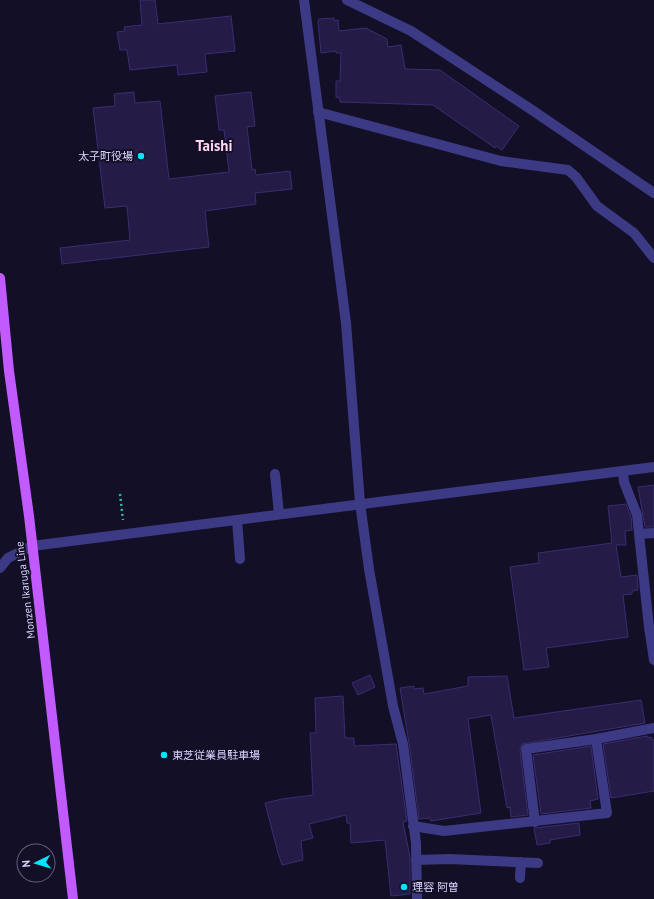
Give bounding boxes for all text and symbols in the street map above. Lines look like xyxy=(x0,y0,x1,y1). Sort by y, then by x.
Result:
district label: Taishi xyxy=(196,136,232,155)
place label: 太子町役場 xyxy=(78,149,133,163)
marker: 太子町役場 xyxy=(136,151,146,161)
street label: Monzen Ikaruga Line xyxy=(12,540,38,640)
place label: 東芝従業員駐車場 xyxy=(172,748,260,762)
marker: 東芝従業員駐車場 xyxy=(159,750,169,760)
north arrow xyxy=(16,843,56,883)
text: N xyxy=(19,860,33,868)
place label: 理容 阿曽 xyxy=(412,880,459,894)
marker: 理容 阿曽 xyxy=(399,882,409,892)

